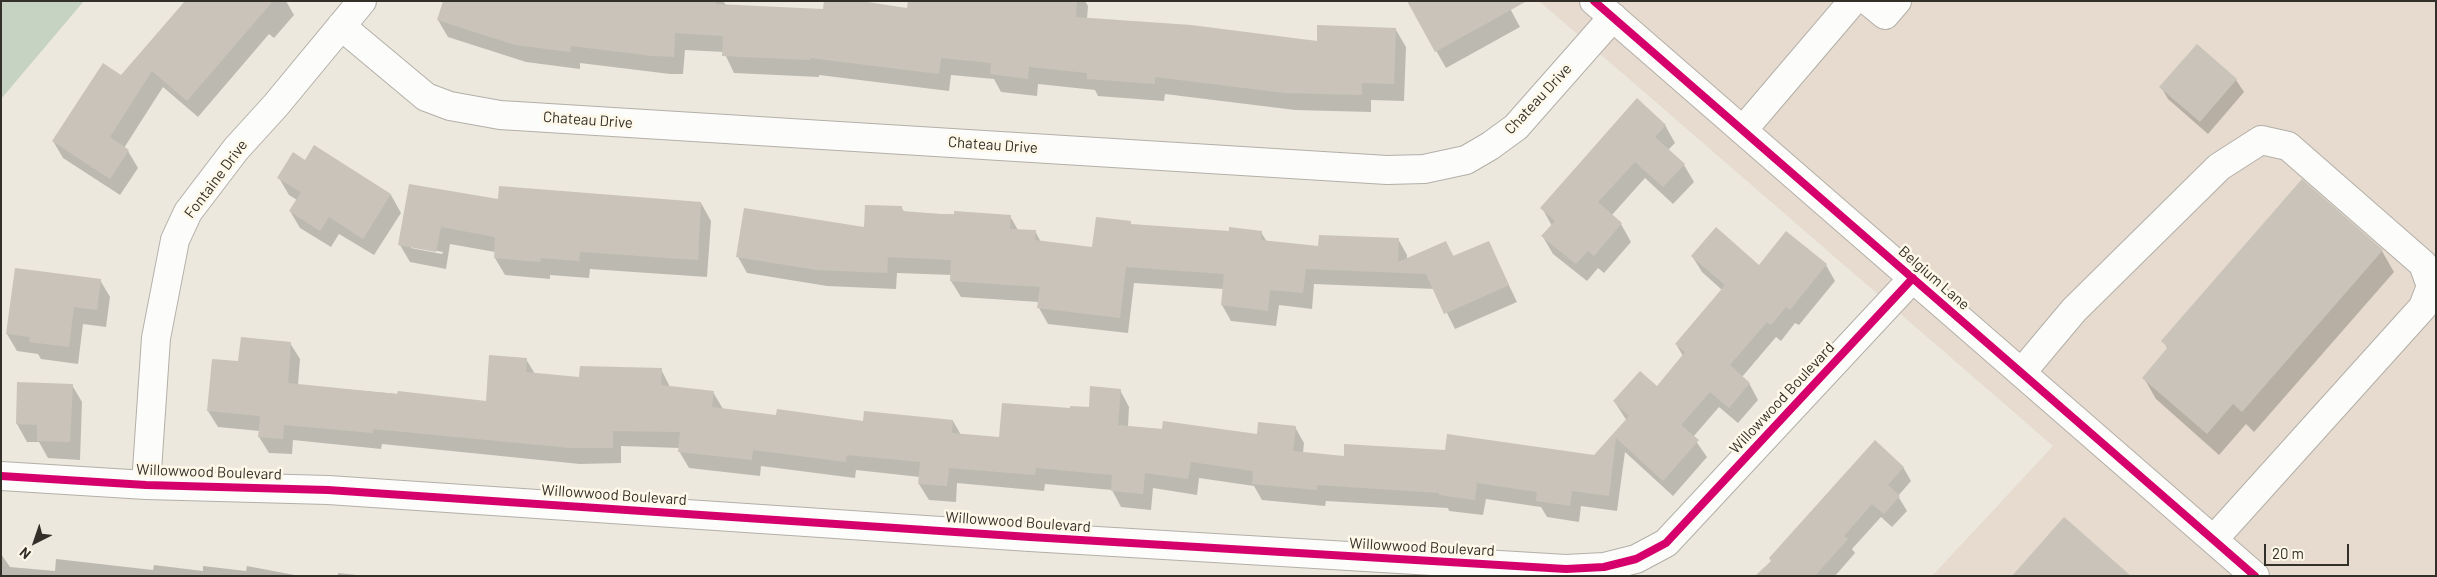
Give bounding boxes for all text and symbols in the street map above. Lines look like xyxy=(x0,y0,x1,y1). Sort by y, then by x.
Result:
street label: Chateau Drive xyxy=(1501,60,1575,138)
street label: Chateau Drive xyxy=(542,108,634,132)
street label: Chateau Drive xyxy=(947,133,1039,157)
street label: Fontaine Drive xyxy=(181,136,251,222)
street label: Belgium Lane xyxy=(1895,242,1973,314)
street label: Willowwood Boulevard xyxy=(1726,339,1838,457)
street label: Willowwood Boulevard xyxy=(136,460,282,484)
street label: Willowwood Boulevard xyxy=(541,481,687,509)
street label: Willowwood Boulevard xyxy=(945,508,1091,536)
north arrow xyxy=(10,517,60,567)
street label: Willowwood Boulevard xyxy=(1349,534,1495,560)
scale bar xyxy=(2267,534,2352,566)
text: N xyxy=(16,544,34,563)
text: 20 m xyxy=(2272,544,2304,562)

